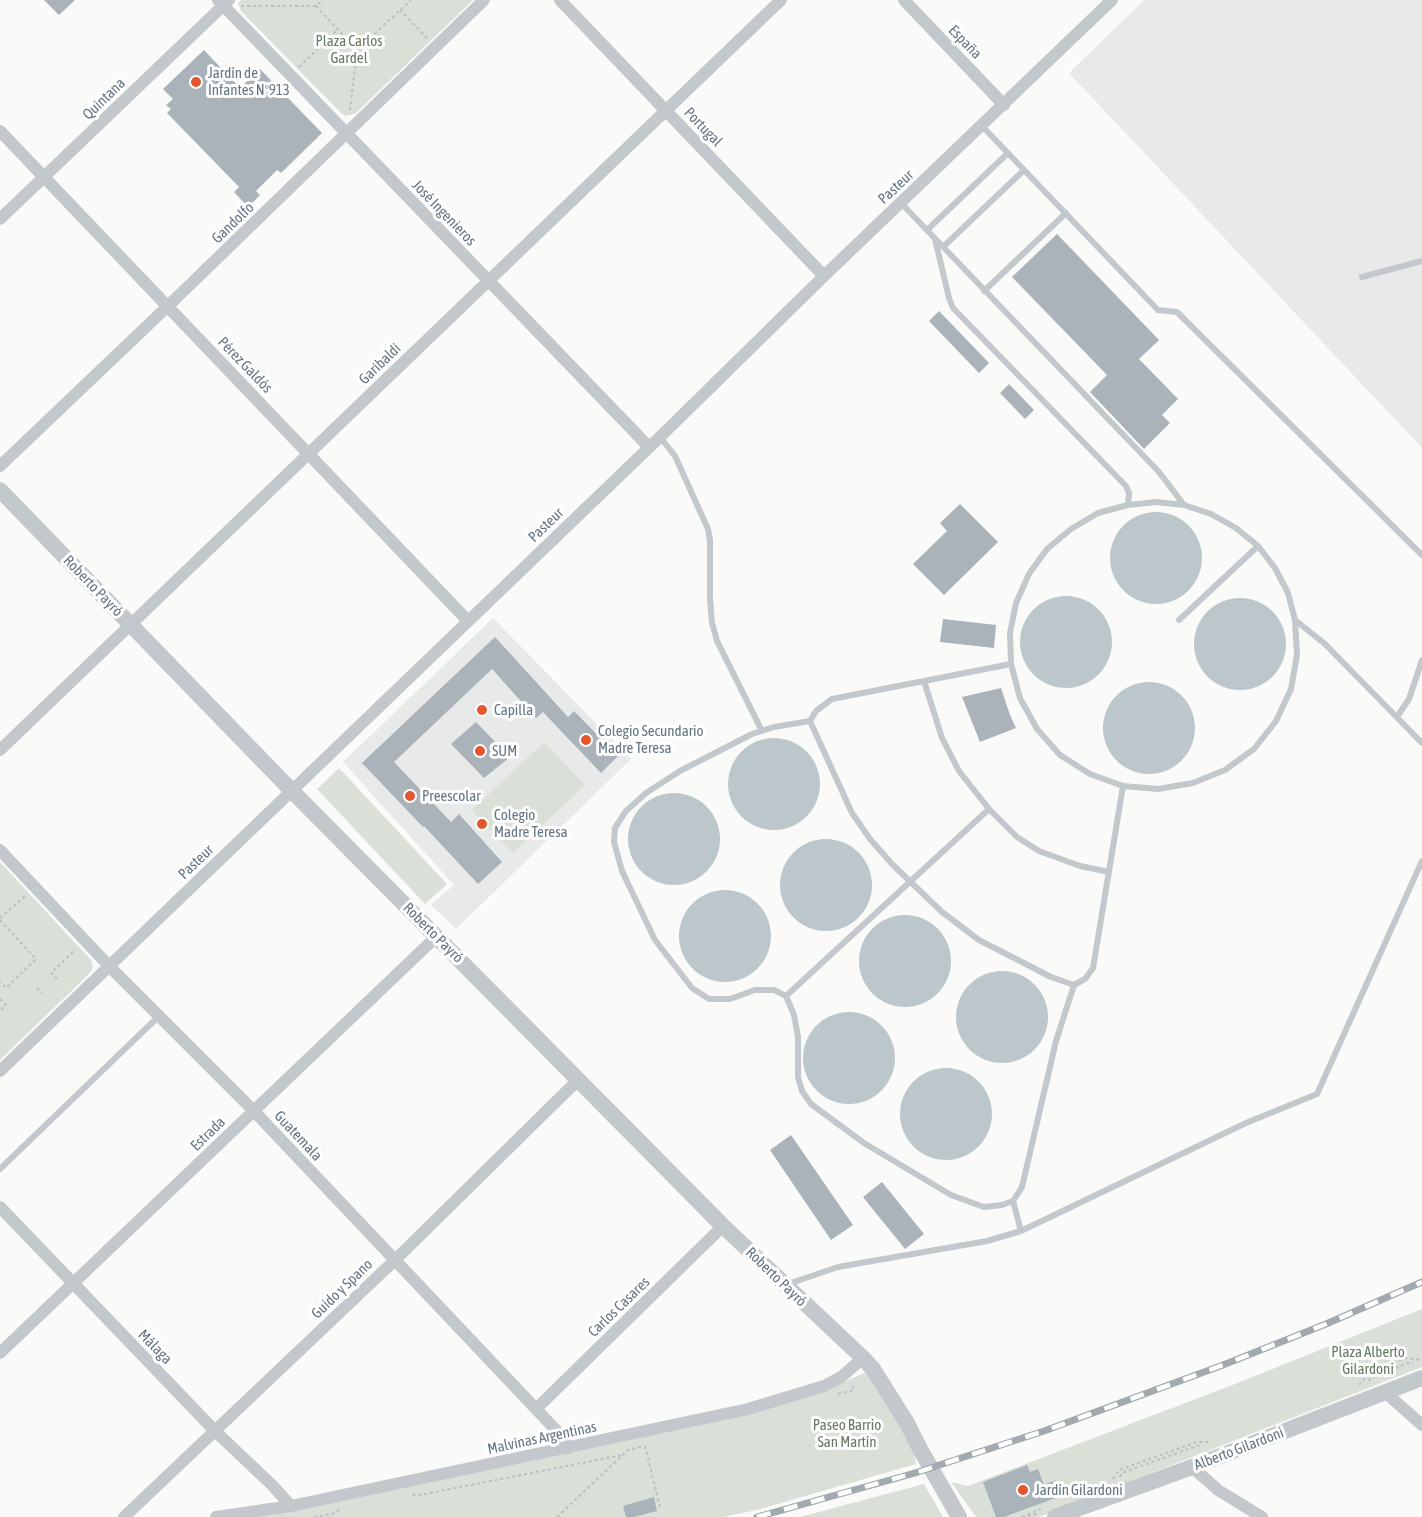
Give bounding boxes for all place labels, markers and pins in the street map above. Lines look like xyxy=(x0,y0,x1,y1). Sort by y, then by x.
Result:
place label: Jardín de Infantes Nº913 xyxy=(208,64,290,99)
marker: Jardín de Infantes Nº913 xyxy=(189,75,203,89)
place label: Capilla xyxy=(494,701,533,719)
marker: Capilla xyxy=(475,703,489,717)
place label: Colegio Secundario Madre Teresa xyxy=(598,722,704,757)
marker: Colegio Secundario Madre Teresa xyxy=(579,733,593,747)
place label: SUM xyxy=(492,742,517,760)
marker: SUM xyxy=(473,744,487,758)
place label: Preescolar xyxy=(422,787,481,805)
marker: Preescolar xyxy=(403,789,417,803)
place label: Colegio Madre Teresa xyxy=(494,806,567,841)
marker: Colegio Madre Teresa xyxy=(475,817,489,831)
place label: Jardín Gilardoni xyxy=(1035,1481,1123,1499)
marker: Jardín Gilardoni xyxy=(1016,1483,1030,1497)

